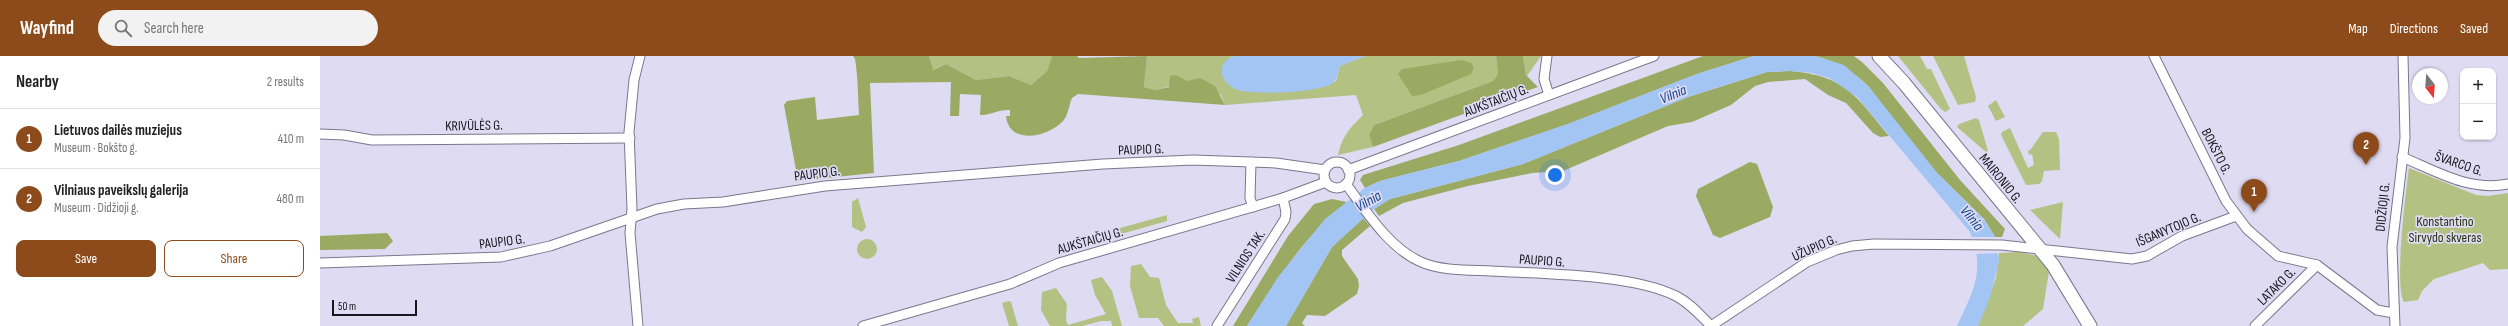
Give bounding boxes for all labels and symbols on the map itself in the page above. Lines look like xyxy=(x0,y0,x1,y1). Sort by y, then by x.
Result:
north arrow xyxy=(2412,68,2448,104)
street label: AUKŠTAIČIŲ G. xyxy=(1461,80,1531,121)
water label: Vilnia xyxy=(1657,81,1689,108)
street label: KRIVŪLĖS G. xyxy=(445,116,503,135)
street label: BOKŠTO G. xyxy=(2198,125,2235,177)
pin: 2 xyxy=(2353,132,2379,165)
street label: PAUPIO G. xyxy=(1118,140,1164,159)
street label: ŠVARCO G. xyxy=(2433,147,2485,180)
street label: MAIRONIO G. xyxy=(1975,150,2026,207)
street label: PAUPIO G. xyxy=(793,162,841,185)
your location xyxy=(1545,165,1565,185)
pin: 1 xyxy=(2241,179,2267,212)
street label: DIDŽIOJI G. xyxy=(2371,182,2394,233)
water label: Vilnia xyxy=(1352,186,1385,216)
water label: Vilnia xyxy=(1956,202,1988,235)
street label: IŠGANYTOJO G. xyxy=(2133,208,2203,251)
park label: Konstantino Sirvydo skveras xyxy=(2409,213,2481,246)
street label: AUKŠTAIČIŲ G. xyxy=(1054,223,1125,258)
street label: VILNIOS TAK. xyxy=(1222,227,1269,286)
street label: PAUPIO G. xyxy=(478,230,526,253)
street label: UŽUPIO G. xyxy=(1789,230,1839,265)
street label: PAUPIO G. xyxy=(1518,250,1565,271)
street label: LATAKO G. xyxy=(2254,264,2299,309)
scale bar xyxy=(332,298,417,317)

